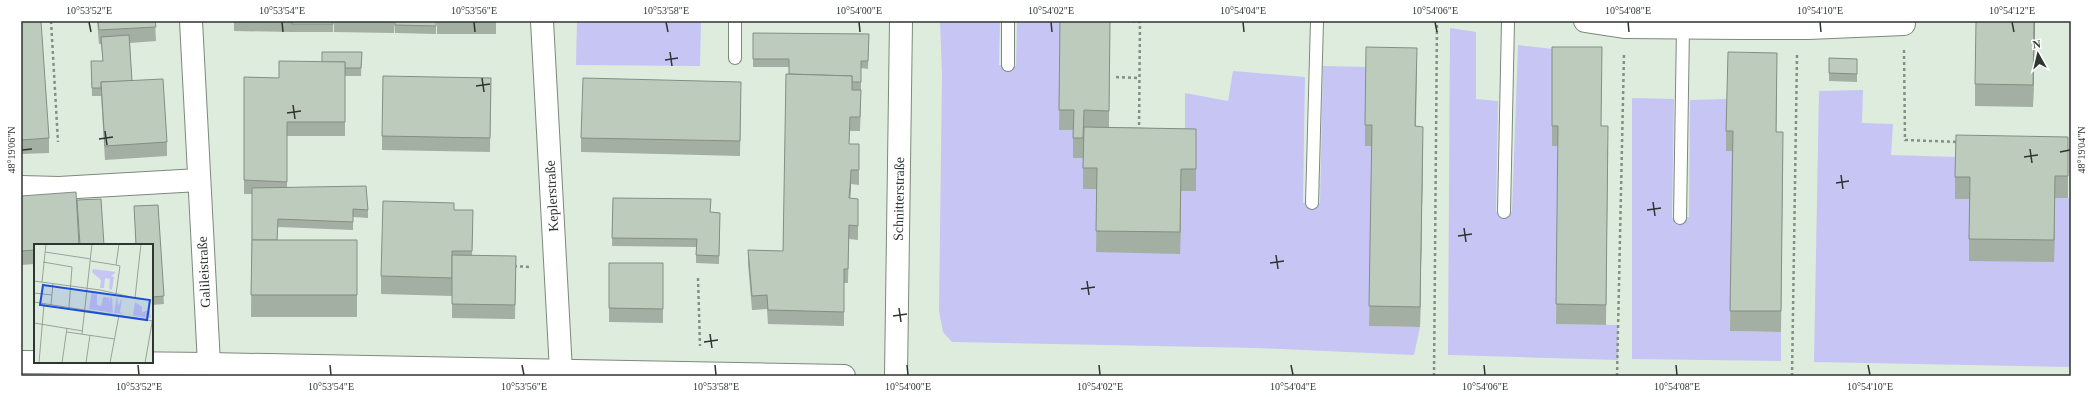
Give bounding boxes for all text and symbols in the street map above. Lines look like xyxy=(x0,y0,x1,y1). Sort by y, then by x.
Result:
text: 10°53'52"E xyxy=(66,5,112,16)
text: 10°53'54"E xyxy=(259,5,305,16)
text: 10°53'56"E xyxy=(451,5,497,16)
text: 10°53'58"E xyxy=(643,5,689,16)
text: 10°54'00"E xyxy=(836,5,882,16)
text: 10°54'02"E xyxy=(1028,5,1074,16)
text: 10°54'04"E xyxy=(1220,5,1266,16)
text: 10°54'06"E xyxy=(1412,5,1458,16)
text: 10°54'08"E xyxy=(1605,5,1651,16)
text: 10°54'10"E xyxy=(1797,5,1843,16)
text: 10°54'12"E xyxy=(1989,5,2035,16)
north arrow xyxy=(2018,34,2058,74)
text: N xyxy=(2032,38,2041,51)
text: 48°19'06"N xyxy=(6,126,17,174)
text: 48°19'04"N xyxy=(2076,126,2087,174)
street label: Schnitterstraße xyxy=(891,157,907,241)
street label: Keplerstraße xyxy=(543,160,561,232)
street label: Galileistraße xyxy=(195,236,213,308)
inset map xyxy=(34,244,153,363)
text: 10°53'52"E xyxy=(116,381,162,392)
text: 10°53'54"E xyxy=(308,381,354,392)
text: 10°53'56"E xyxy=(501,381,547,392)
text: 10°53'58"E xyxy=(693,381,739,392)
text: 10°54'00"E xyxy=(885,381,931,392)
text: 10°54'02"E xyxy=(1077,381,1123,392)
text: 10°54'04"E xyxy=(1270,381,1316,392)
text: 10°54'06"E xyxy=(1462,381,1508,392)
text: 10°54'08"E xyxy=(1654,381,1700,392)
text: 10°54'10"E xyxy=(1847,381,1893,392)

